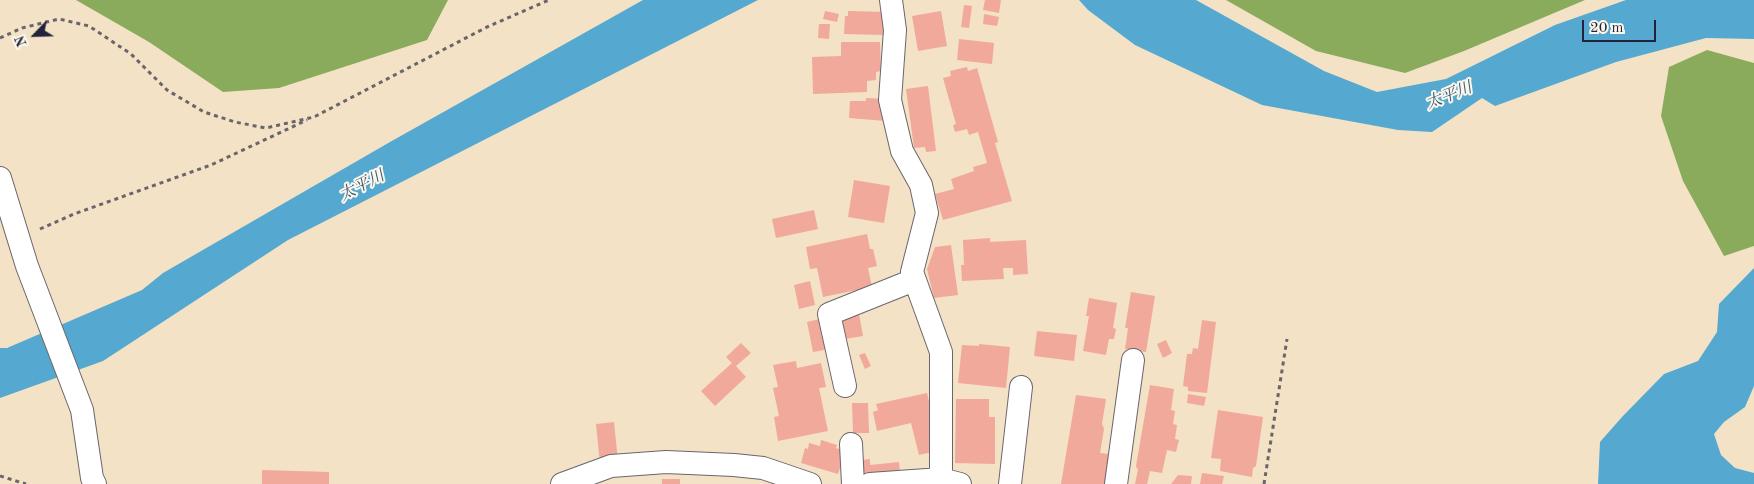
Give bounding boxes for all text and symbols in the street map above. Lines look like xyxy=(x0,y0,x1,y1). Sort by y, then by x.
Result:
north arrow xyxy=(10,10,60,60)
scale bar xyxy=(1584,10,1658,42)
text: 20 m xyxy=(1590,21,1624,36)
text: N xyxy=(13,33,30,49)
water label: 太平川 xyxy=(1423,78,1475,114)
water label: 太平川 xyxy=(336,167,388,205)

